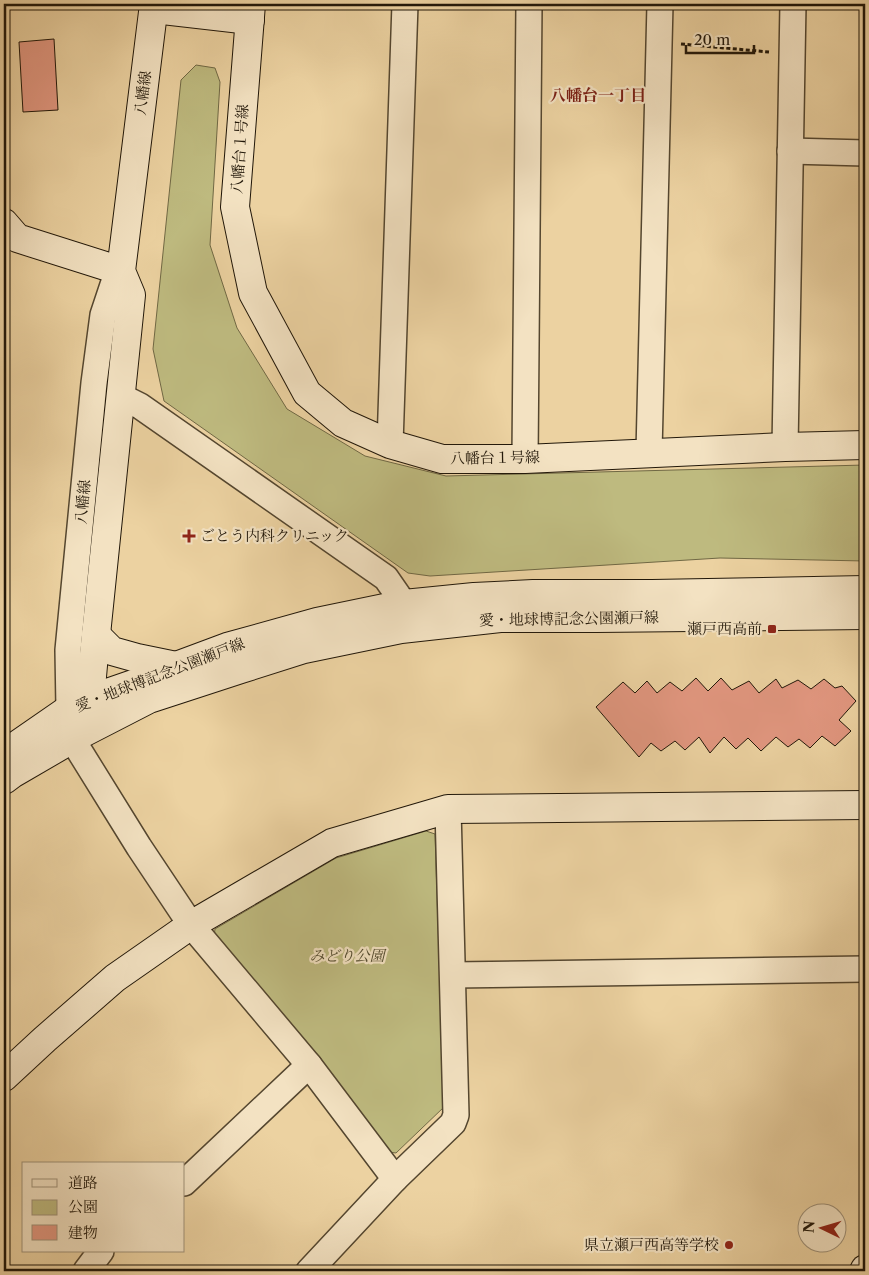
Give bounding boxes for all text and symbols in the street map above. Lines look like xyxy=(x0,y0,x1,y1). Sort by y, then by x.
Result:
scale bar xyxy=(686,22,754,54)
text: 20 m xyxy=(694,30,730,49)
street label: 八幡線 xyxy=(130,69,155,116)
district label: 八幡台一丁目 xyxy=(550,85,646,105)
street label: 八幡台１号線 xyxy=(227,103,252,195)
street label: 八幡台１号線 xyxy=(450,447,540,468)
street label: 八幡線 xyxy=(71,479,94,525)
place label: ごとう内科クリニック xyxy=(200,526,349,545)
marker: ごとう内科クリニック xyxy=(182,529,196,543)
street label: 愛・地球博記念公園瀬戸線 xyxy=(479,607,659,630)
place label: 瀬戸西高前 xyxy=(687,619,762,638)
marker: 瀬戸西高前 xyxy=(766,623,778,635)
street label: 愛・地球博記念公園瀬戸線 xyxy=(72,633,247,716)
park label: みどり公園 xyxy=(309,946,387,965)
legend xyxy=(22,1162,185,1252)
text: 道路 xyxy=(68,1173,98,1192)
text: 公園 xyxy=(68,1197,98,1216)
north arrow xyxy=(796,1202,846,1252)
text: N xyxy=(800,1220,819,1234)
text: 建物 xyxy=(68,1223,98,1242)
place label: 県立瀬戸西高等学校 xyxy=(584,1235,719,1254)
marker: 県立瀬戸西高等学校 xyxy=(723,1239,735,1251)

